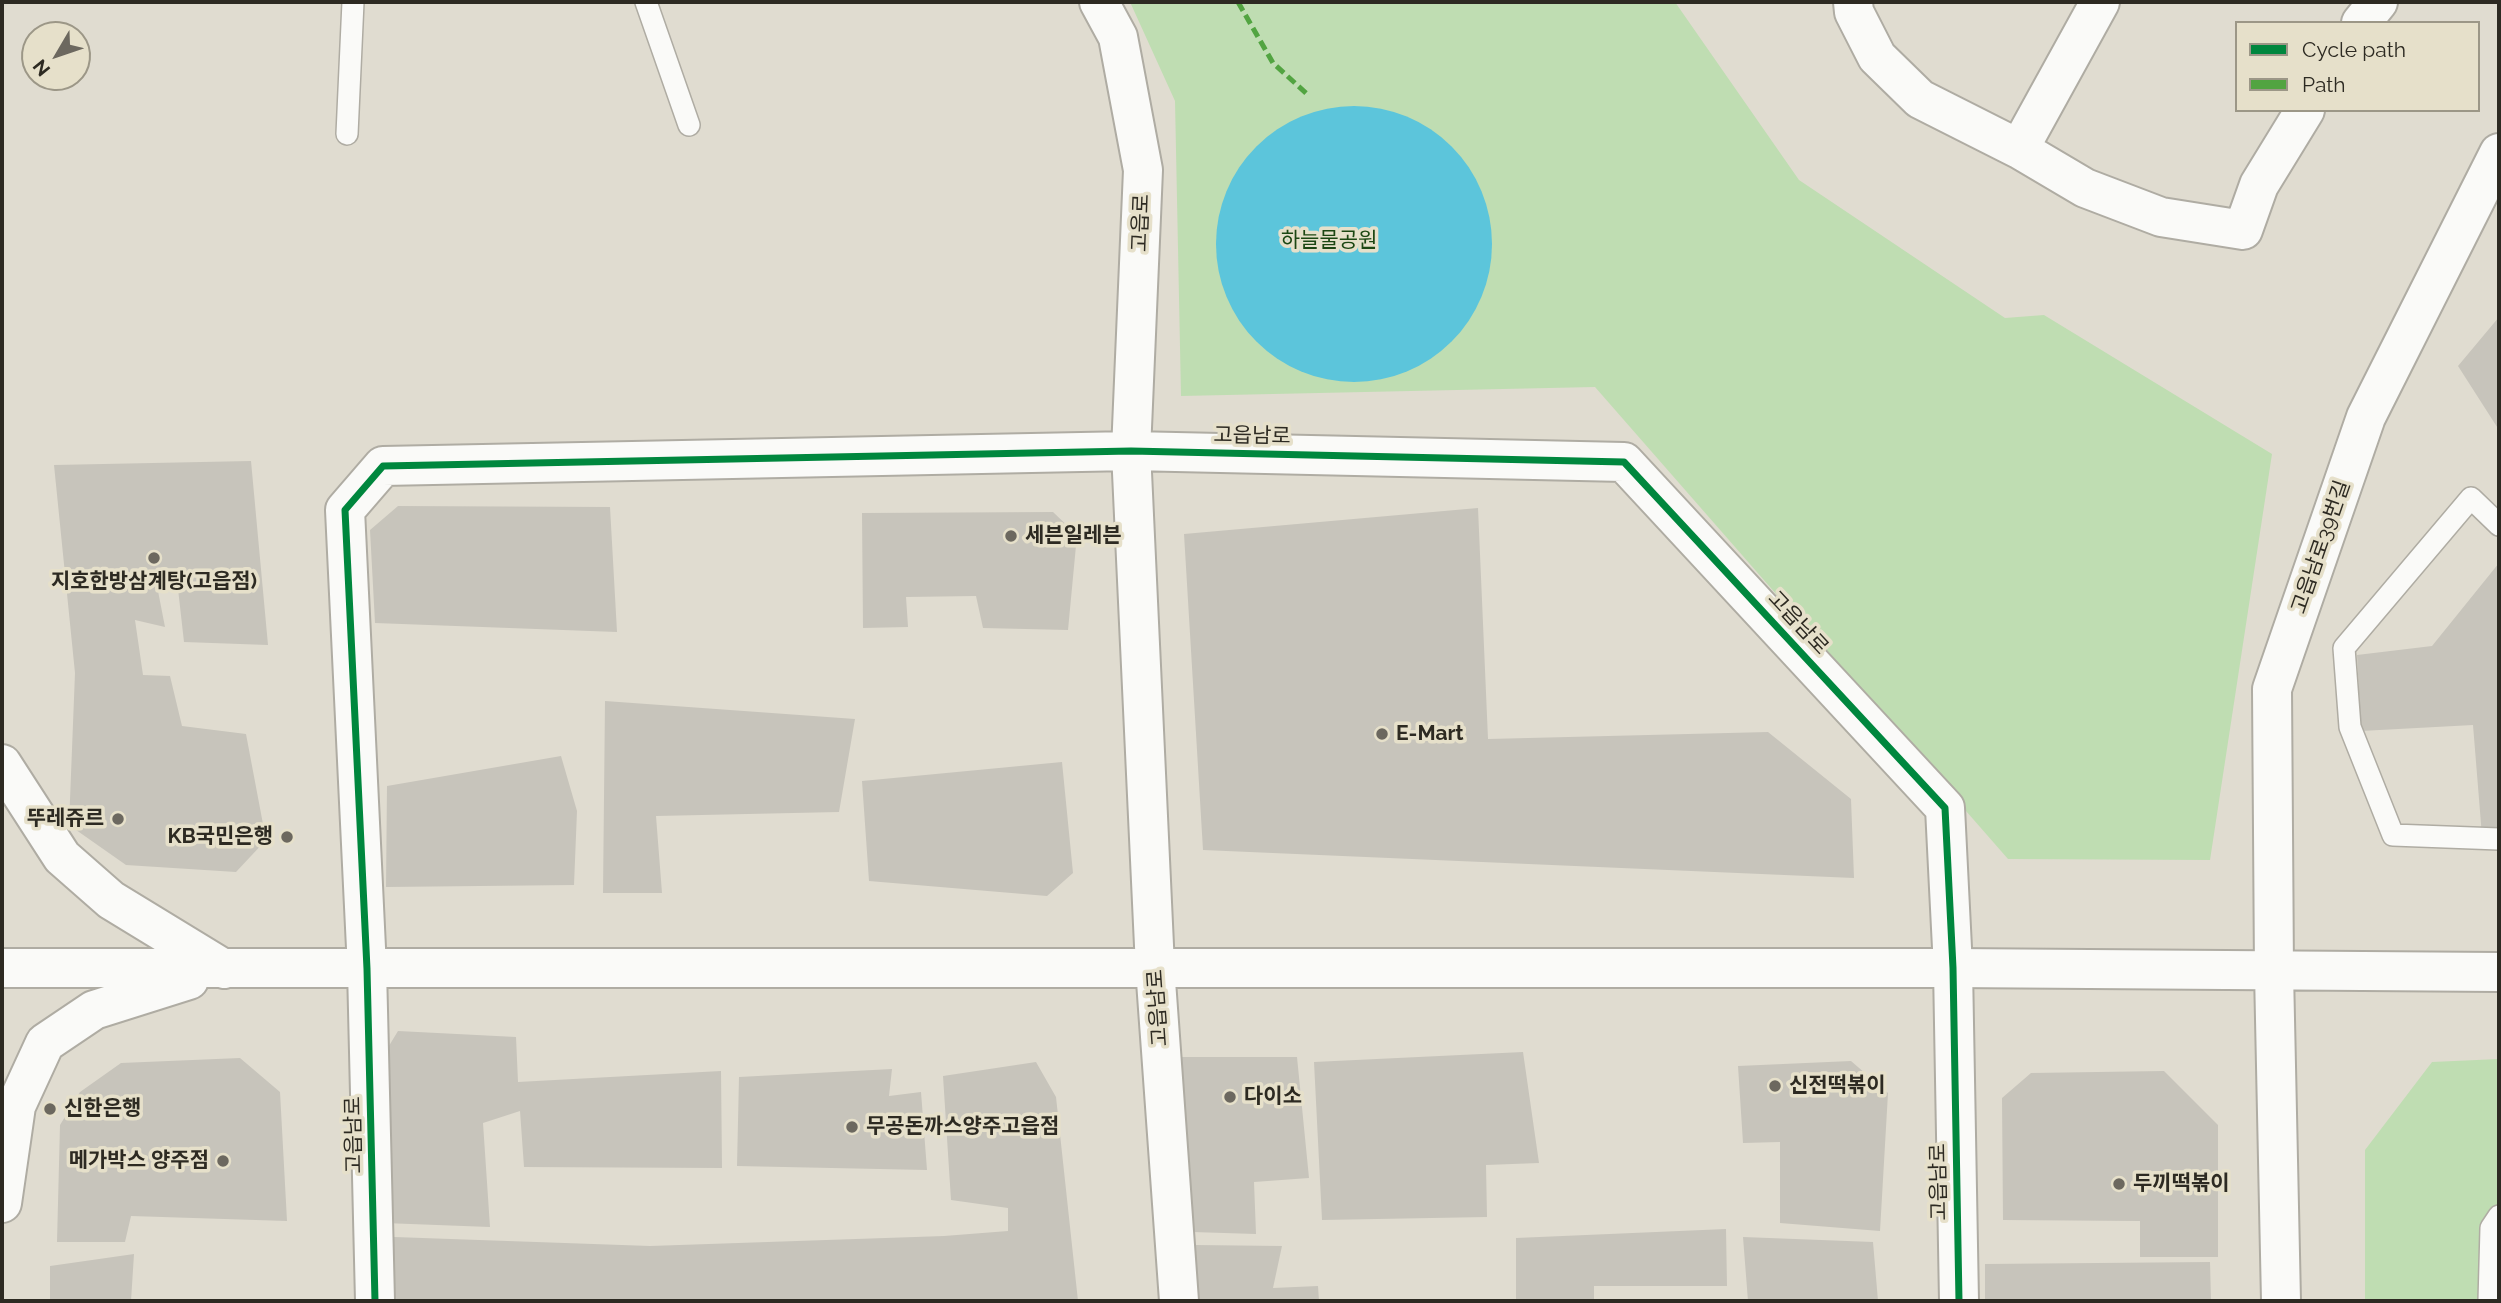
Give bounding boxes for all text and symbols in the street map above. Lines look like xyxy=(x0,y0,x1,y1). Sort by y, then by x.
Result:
north arrow xyxy=(21,21,91,91)
legend xyxy=(2235,21,2480,112)
text: Cycle path xyxy=(2302,37,2406,62)
text: N xyxy=(28,55,54,81)
text: Path xyxy=(2302,72,2346,97)
street label: 고읍로 xyxy=(1127,194,1155,252)
park label: 하늘물공원 xyxy=(1281,228,1377,254)
street label: 고읍남로 xyxy=(1213,423,1291,449)
street label: 고읍남로39번길 xyxy=(2286,477,2356,617)
place label: 세븐일레븐 xyxy=(1025,523,1122,549)
marker: 세븐일레븐 xyxy=(1003,528,1019,544)
marker: 지호한방삼계탕(고읍점) xyxy=(146,550,162,566)
place label: 지호한방삼계탕(고읍점) xyxy=(51,569,257,595)
street label: 고읍남로 xyxy=(1762,586,1834,660)
place label: E-Mart xyxy=(1396,721,1464,747)
marker: E-Mart xyxy=(1374,726,1390,742)
place label: 뚜레쥬르 xyxy=(27,806,104,832)
marker: 뚜레쥬르 xyxy=(110,811,126,827)
place label: KB국민은행 xyxy=(167,824,273,850)
marker: KB국민은행 xyxy=(279,829,295,845)
street label: 고읍남로 xyxy=(1143,969,1173,1047)
place label: 신전떡볶이 xyxy=(1789,1073,1886,1099)
marker: 신전떡볶이 xyxy=(1767,1078,1783,1094)
place label: 다이소 xyxy=(1244,1084,1302,1110)
marker: 다이소 xyxy=(1222,1089,1238,1105)
place label: 신한은행 xyxy=(64,1096,141,1122)
street label: 고읍남로 xyxy=(341,1096,367,1174)
marker: 신한은행 xyxy=(42,1101,58,1117)
place label: 무공돈까스양주고읍점 xyxy=(866,1114,1059,1140)
marker: 무공돈까스양주고읍점 xyxy=(844,1119,860,1135)
street label: 고읍남로 xyxy=(1926,1143,1952,1221)
place label: 메가박스 양주점 xyxy=(69,1148,209,1174)
marker: 메가박스 양주점 xyxy=(215,1153,231,1169)
place label: 두끼떡볶이 xyxy=(2133,1171,2230,1197)
marker: 두끼떡볶이 xyxy=(2111,1176,2127,1192)

